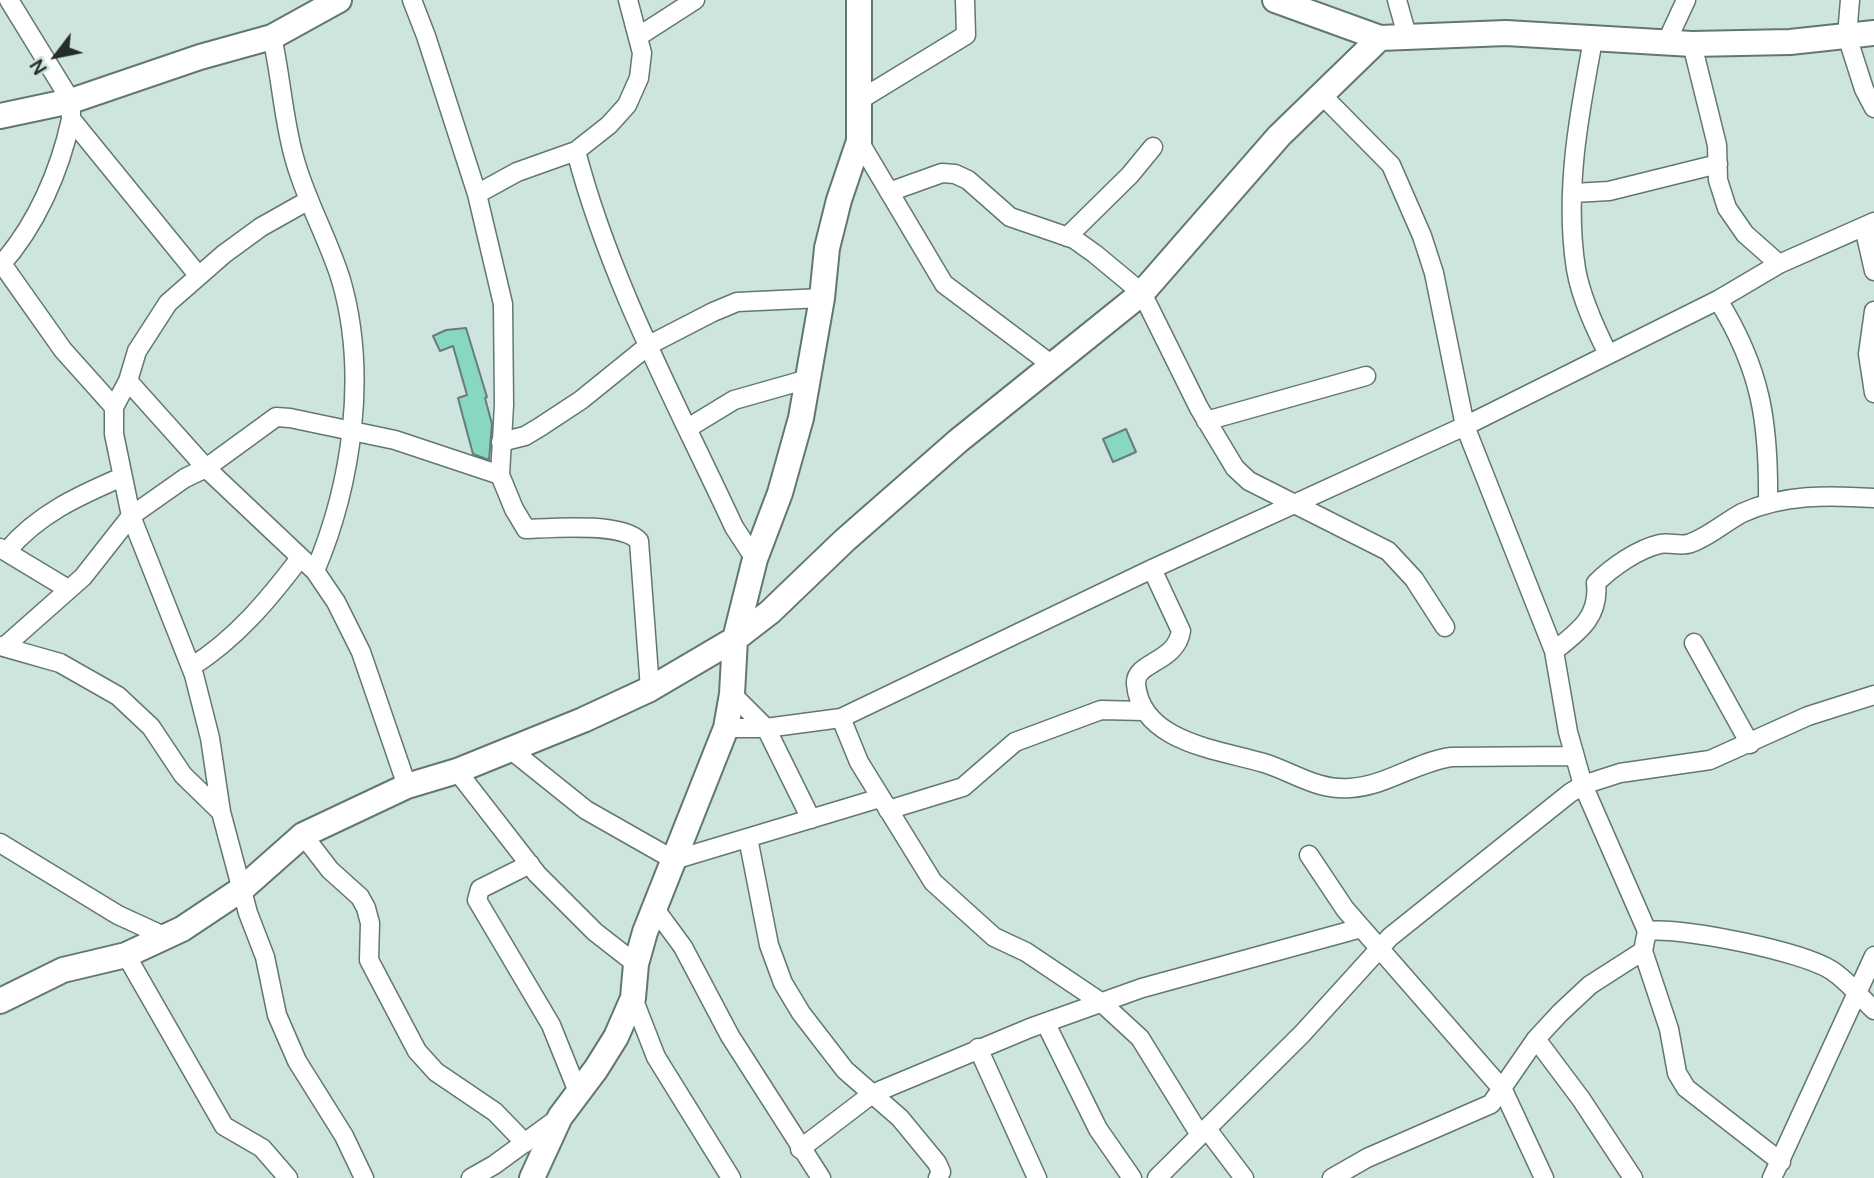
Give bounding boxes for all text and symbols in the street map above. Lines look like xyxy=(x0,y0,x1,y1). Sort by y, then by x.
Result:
north arrow xyxy=(21,21,91,91)
text: N xyxy=(24,54,53,80)

